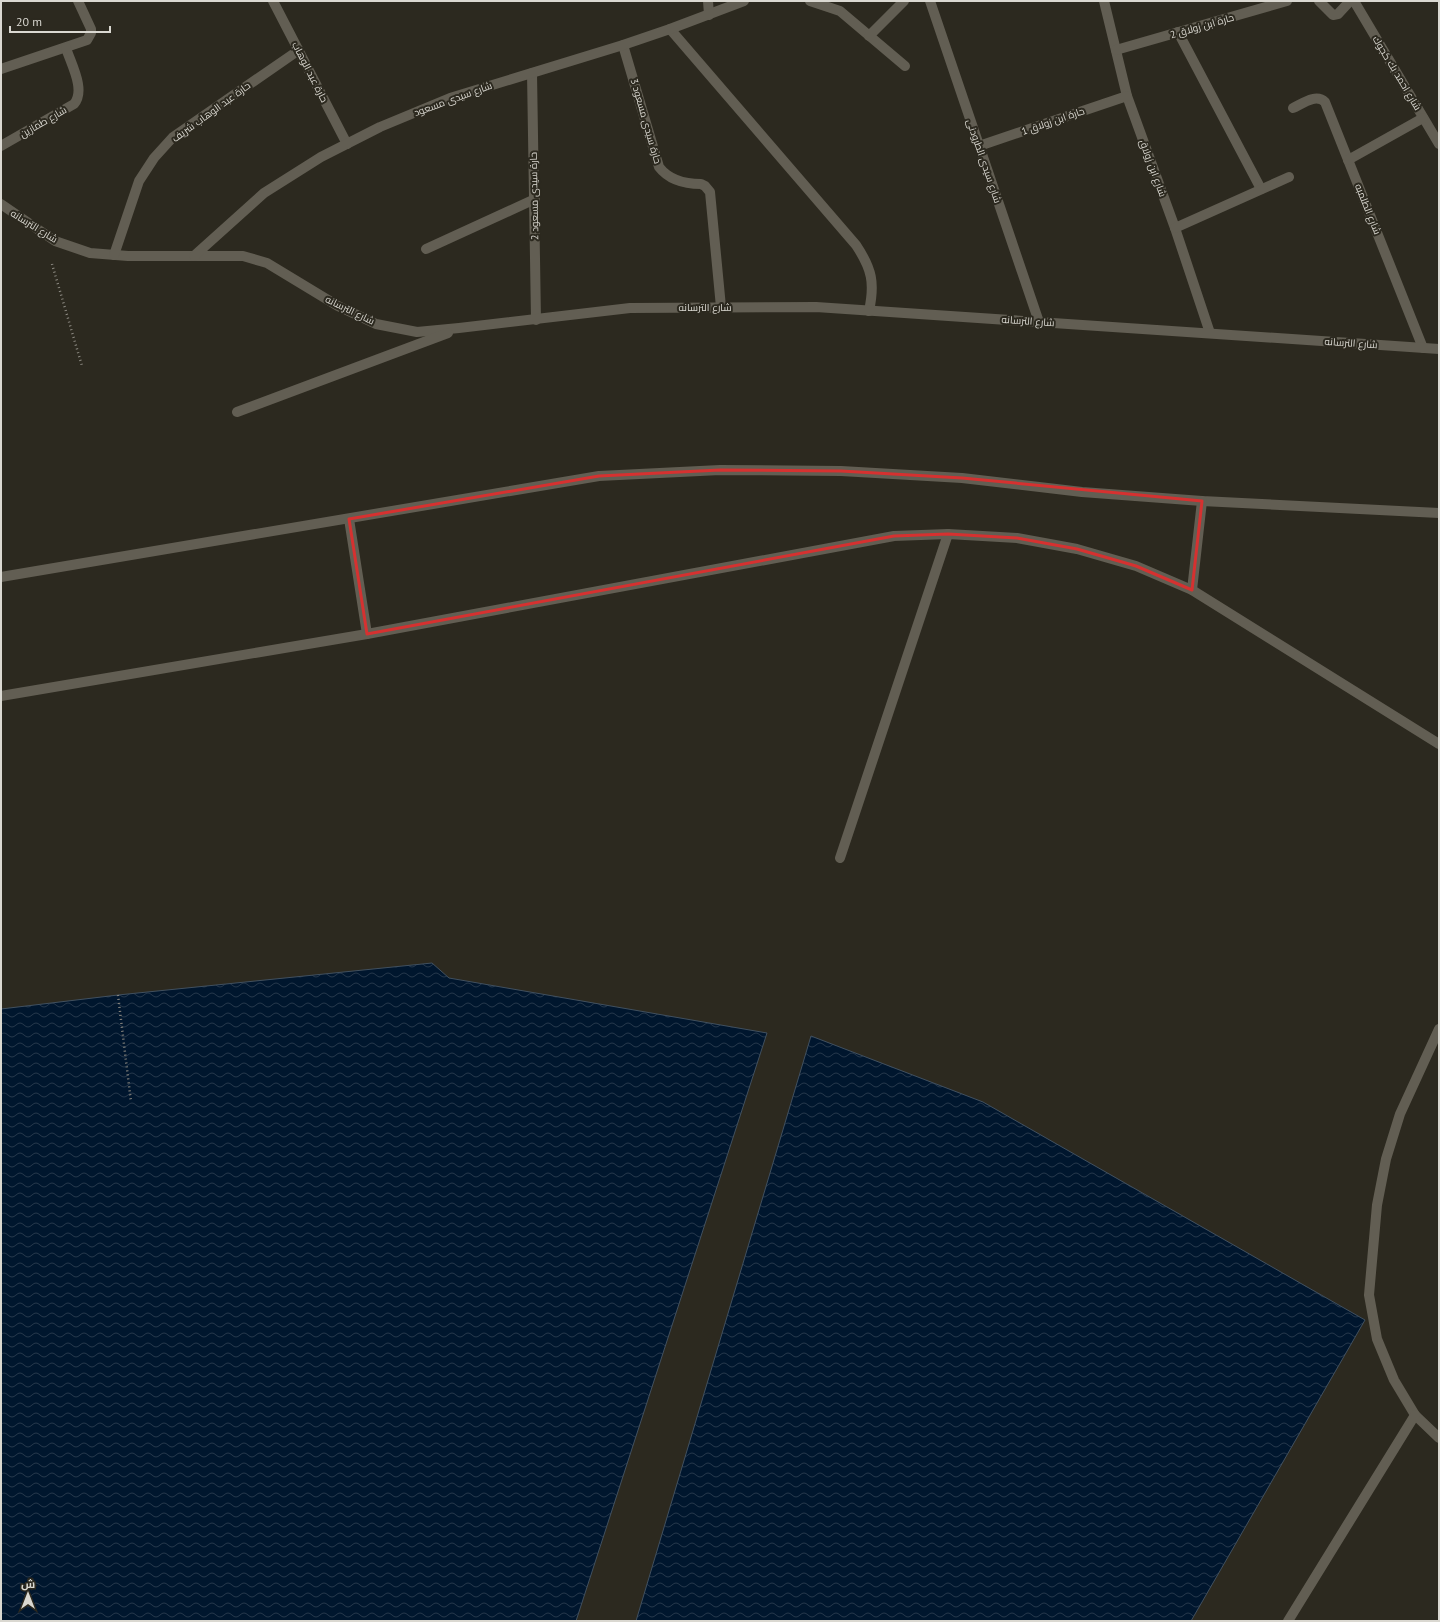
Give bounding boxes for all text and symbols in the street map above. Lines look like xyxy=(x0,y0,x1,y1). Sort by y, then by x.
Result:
scale bar xyxy=(10,8,110,34)
street label: حارة ابن زولاق 2 xyxy=(1169,11,1235,41)
text: 20 m xyxy=(16,14,42,29)
street label: شارع احمد بك كجوك xyxy=(1370,33,1424,113)
street label: حارة عبد الوهاب xyxy=(289,39,331,105)
street label: حارة سيدى مسعود 3 xyxy=(628,77,664,165)
street label: حارة عبد الوهاب شريف xyxy=(169,79,253,145)
street label: شارع سيدى مسعود xyxy=(412,79,494,119)
street label: شارع طمازين xyxy=(17,103,69,141)
street label: حارة ابن زولاق 1 xyxy=(1020,104,1086,138)
street label: شارع سيدى الطرودنى xyxy=(964,117,1004,205)
street label: شارع ابن زولاق xyxy=(1137,137,1169,199)
street label: حارة سيدى مسعود 2 xyxy=(527,152,541,240)
street label: شارع الطلمبه xyxy=(1352,182,1384,236)
street label: شارع الترسانه xyxy=(8,206,60,246)
street label: شارع الترسانه xyxy=(323,293,377,327)
street label: شارع الترسانه xyxy=(678,301,732,314)
street label: شارع الترسانه xyxy=(1001,313,1055,329)
street label: شارع الترسانه xyxy=(1324,335,1378,351)
north arrow xyxy=(8,1574,48,1614)
text: ش xyxy=(21,1577,35,1591)

